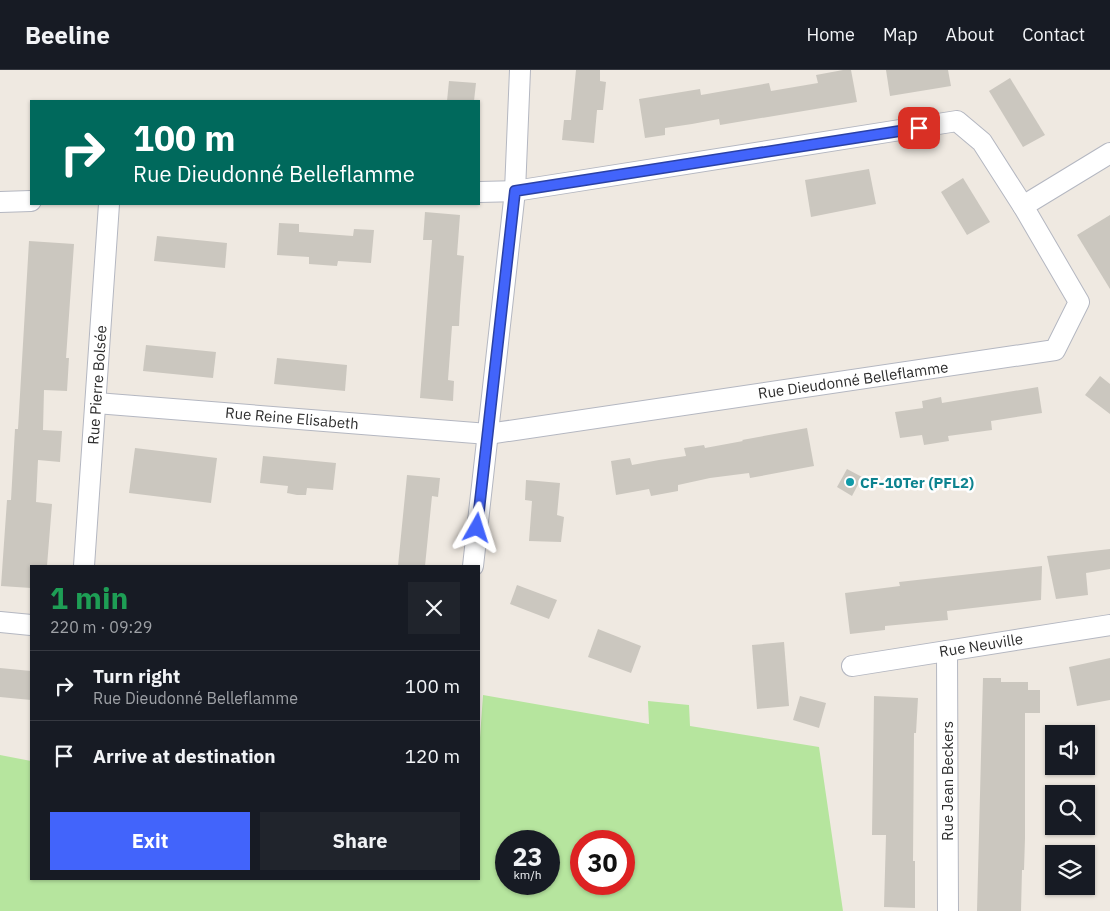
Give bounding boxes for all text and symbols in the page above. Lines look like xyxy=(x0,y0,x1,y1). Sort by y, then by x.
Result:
text: Beeline xyxy=(25,19,110,51)
text: Home xyxy=(807,23,855,46)
text: Map xyxy=(883,23,918,46)
text: About xyxy=(946,23,994,46)
text: Contact xyxy=(1022,23,1085,46)
pin xyxy=(898,107,940,149)
icon: arrive xyxy=(905,114,933,142)
text: 100 m xyxy=(133,115,236,161)
icon: right xyxy=(50,120,115,185)
text: Rue Dieudonné Belleflamme xyxy=(133,159,415,188)
street label: Rue Pierre Bolsée xyxy=(83,325,111,445)
street label: Rue Dieudonné Belleflamme xyxy=(757,357,949,403)
street label: Rue Reine Elisabeth xyxy=(224,403,360,433)
place label: CF-10Ter (PFL2) xyxy=(860,473,974,492)
marker: CF-10Ter (PFL2) xyxy=(844,476,856,488)
position arrow xyxy=(450,501,502,553)
text: 1 min xyxy=(50,578,128,617)
button: close xyxy=(408,582,460,634)
text: 220 m · 09:29 xyxy=(50,617,152,637)
street label: Rue Neuville xyxy=(938,629,1024,661)
text: Turn right xyxy=(93,664,180,688)
icon: right xyxy=(50,672,78,700)
text: 100 m xyxy=(405,674,460,698)
text: Rue Dieudonné Belleflamme xyxy=(93,688,298,708)
street label: Rue Jean Beckers xyxy=(938,721,957,841)
map controls xyxy=(1045,725,1095,895)
button: sound xyxy=(1045,725,1095,775)
icon: arrive xyxy=(50,742,78,770)
text: Arrive at destination xyxy=(93,744,276,768)
text: 120 m xyxy=(405,744,460,768)
button: search xyxy=(1045,785,1095,835)
button: Exit xyxy=(50,812,250,870)
button: Share xyxy=(260,812,460,870)
speed limit sign: 30 xyxy=(570,830,635,895)
text: 23 xyxy=(512,840,543,873)
button: layers xyxy=(1045,845,1095,895)
text: km/h xyxy=(513,867,542,882)

